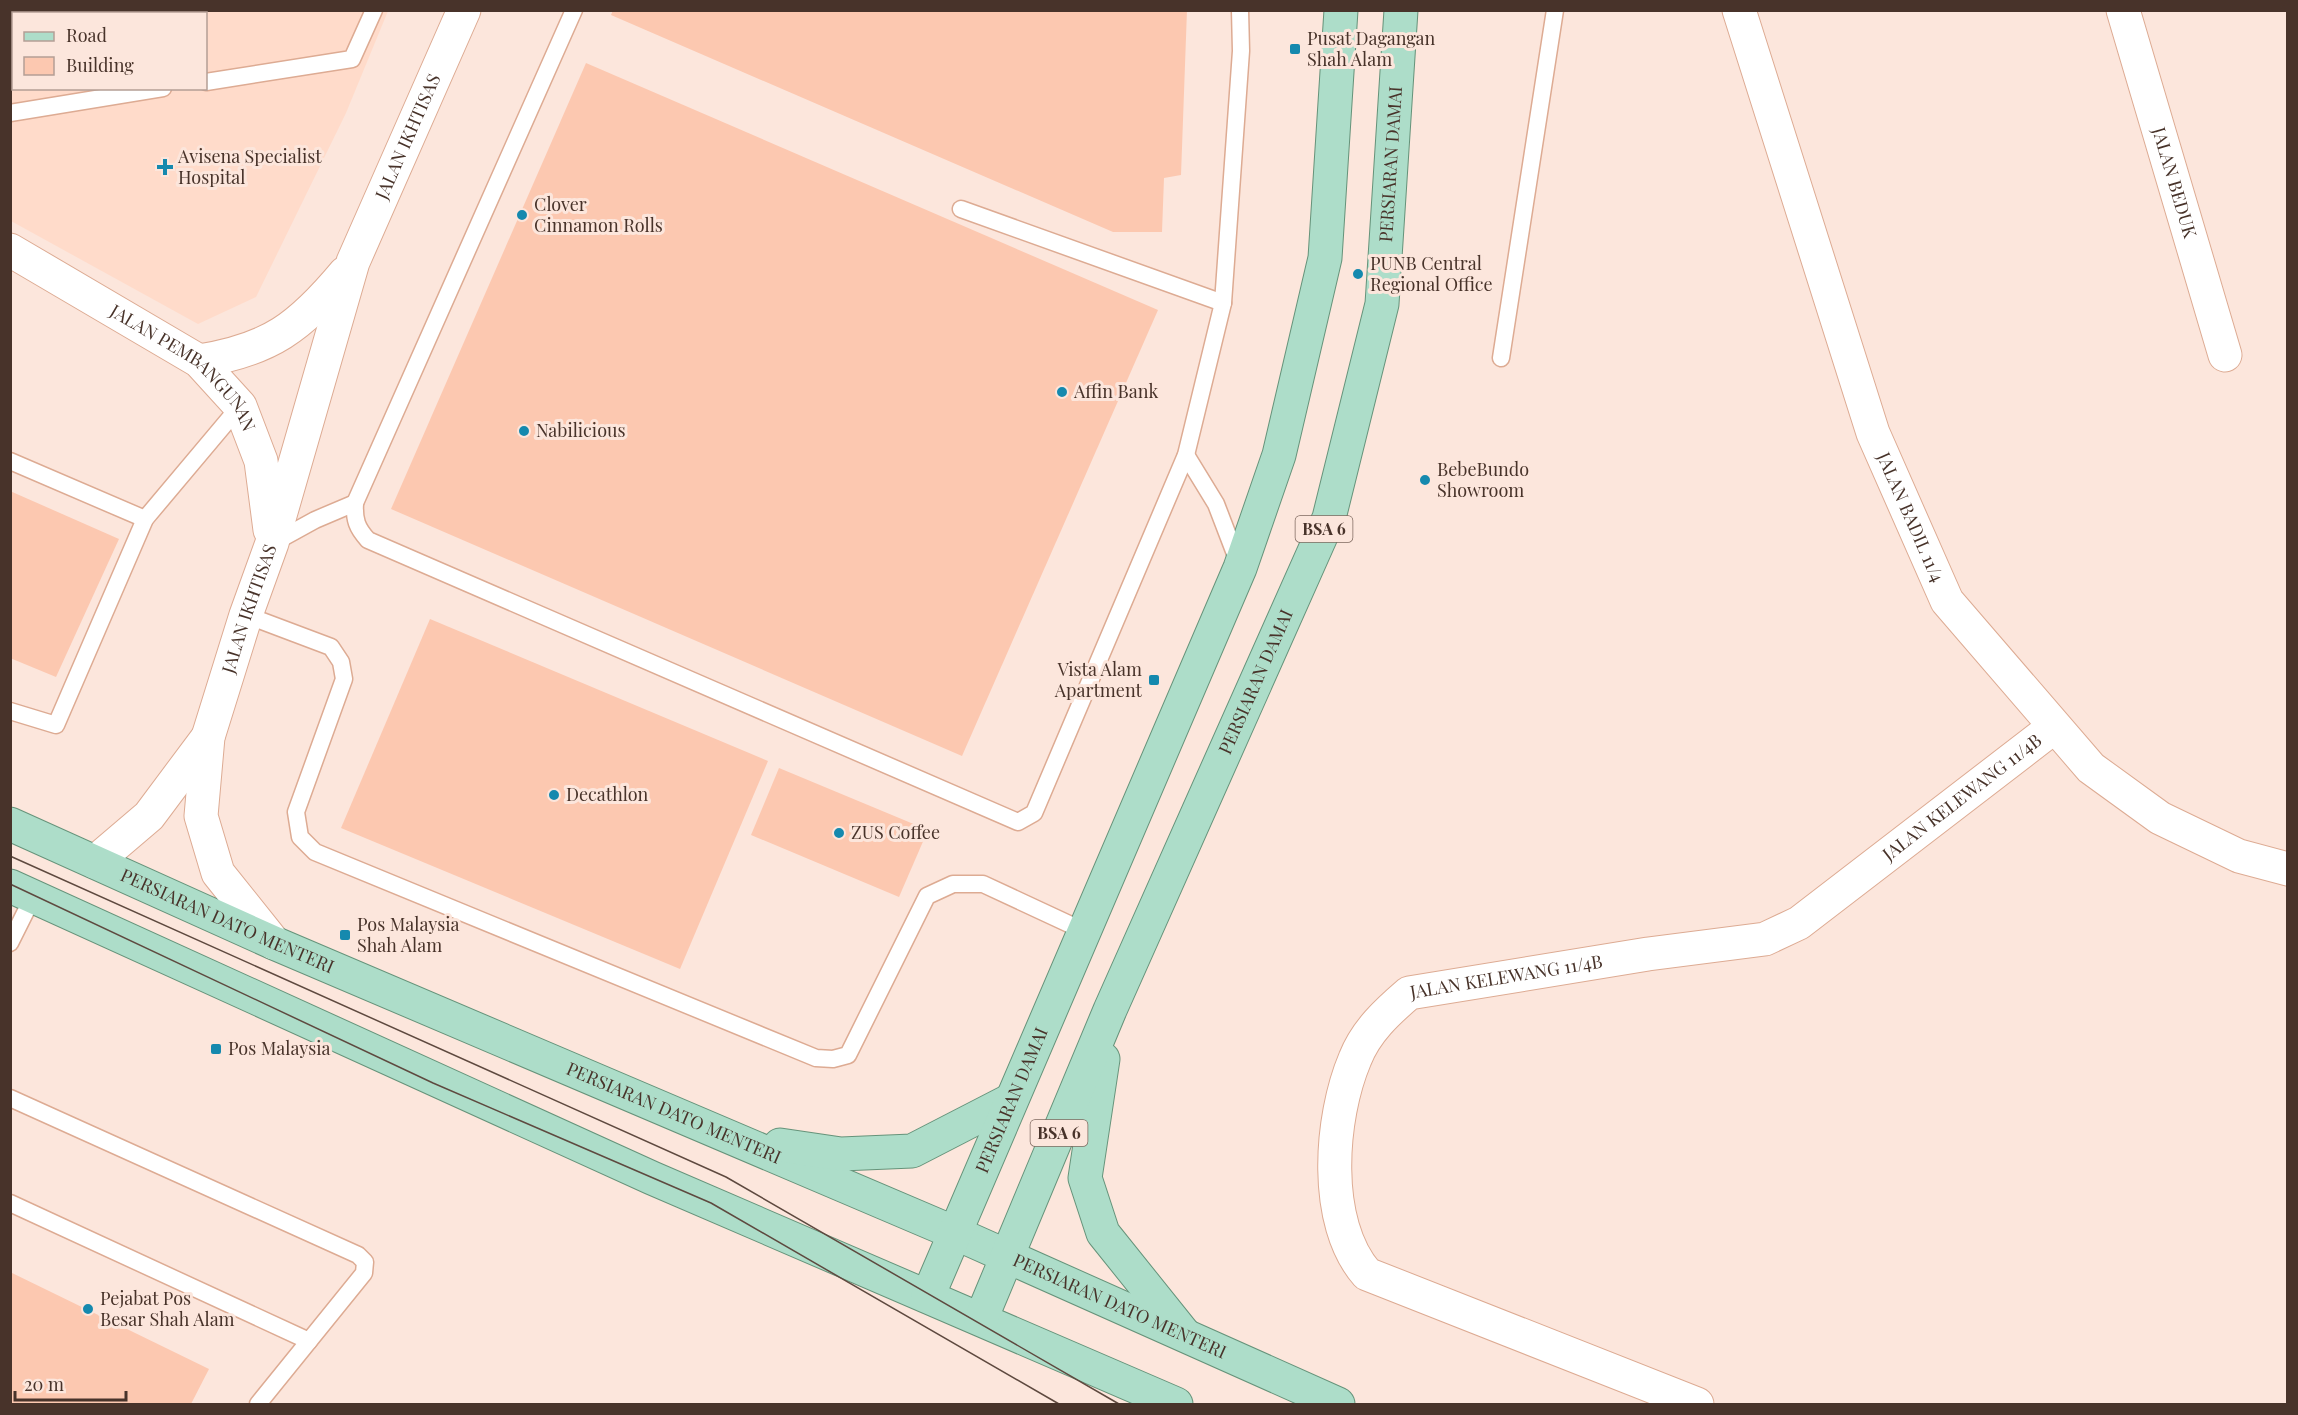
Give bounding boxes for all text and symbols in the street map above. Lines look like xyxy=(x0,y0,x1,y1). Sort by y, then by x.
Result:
legend xyxy=(12,12,207,90)
text: Road xyxy=(66,23,107,47)
place label: Pusat Dagangan Shah Alam xyxy=(1307,26,1436,71)
marker: Pusat Dagangan Shah Alam xyxy=(1288,42,1302,56)
text: Building xyxy=(66,53,134,77)
street label: JALAN IKHTISAS xyxy=(369,70,445,204)
street label: PERSIARAN DAMAI xyxy=(1373,85,1407,243)
street label: JALAN BEDUK xyxy=(2147,123,2203,241)
place label: Avisena Specialist Hospital xyxy=(177,144,322,189)
marker: Avisena Specialist Hospital xyxy=(156,158,174,176)
place label: Clover Cinnamon Rolls xyxy=(534,192,663,237)
marker: Clover Cinnamon Rolls xyxy=(515,208,529,222)
place label: PUNB Central Regional Office xyxy=(1370,251,1493,296)
marker: PUNB Central Regional Office xyxy=(1351,267,1365,281)
street label: JALAN PEMBANGUNAN xyxy=(105,298,262,435)
place label: Affin Bank xyxy=(1073,379,1158,403)
marker: Affin Bank xyxy=(1055,385,1069,399)
place label: Nabilicious xyxy=(536,418,626,442)
marker: Nabilicious xyxy=(517,424,531,438)
street label: JALAN BADIL 11/4 xyxy=(1872,448,1950,586)
place label: BebeBundo Showroom xyxy=(1437,457,1529,502)
marker: BebeBundo Showroom xyxy=(1418,473,1432,487)
road number: BSA 6 xyxy=(1296,516,1352,542)
street label: JALAN IKHTISAS xyxy=(215,541,282,677)
street label: PERSIARAN DAMAI xyxy=(1212,605,1298,758)
place label: Vista Alam Apartment xyxy=(1054,657,1143,702)
marker: Vista Alam Apartment xyxy=(1147,673,1161,687)
street label: JALAN KELEWANG 11/4B xyxy=(1876,728,2046,866)
place label: Decathlon xyxy=(566,782,649,806)
marker: Decathlon xyxy=(547,788,561,802)
place label: ZUS Coffee xyxy=(851,820,940,844)
marker: ZUS Coffee xyxy=(832,826,846,840)
street label: PERSIARAN DATO MENTERI xyxy=(117,862,338,978)
place label: Pos Malaysia Shah Alam xyxy=(357,912,460,957)
marker: Pos Malaysia Shah Alam xyxy=(338,928,352,942)
street label: JALAN KELEWANG 11/4B xyxy=(1407,949,1604,1004)
street label: PERSIARAN DAMAI xyxy=(969,1023,1053,1176)
place label: Pos Malaysia xyxy=(228,1036,331,1060)
marker: Pos Malaysia xyxy=(209,1042,223,1056)
street label: PERSIARAN DATO MENTERI xyxy=(563,1056,785,1169)
road number: BSA 6 xyxy=(1030,1120,1088,1146)
street label: PERSIARAN DATO MENTERI xyxy=(1010,1247,1230,1364)
place label: Pejabat Pos Besar Shah Alam xyxy=(100,1286,235,1331)
marker: Pejabat Pos Besar Shah Alam xyxy=(81,1302,95,1316)
scale bar xyxy=(15,1364,126,1402)
text: 20 m xyxy=(24,1372,64,1396)

